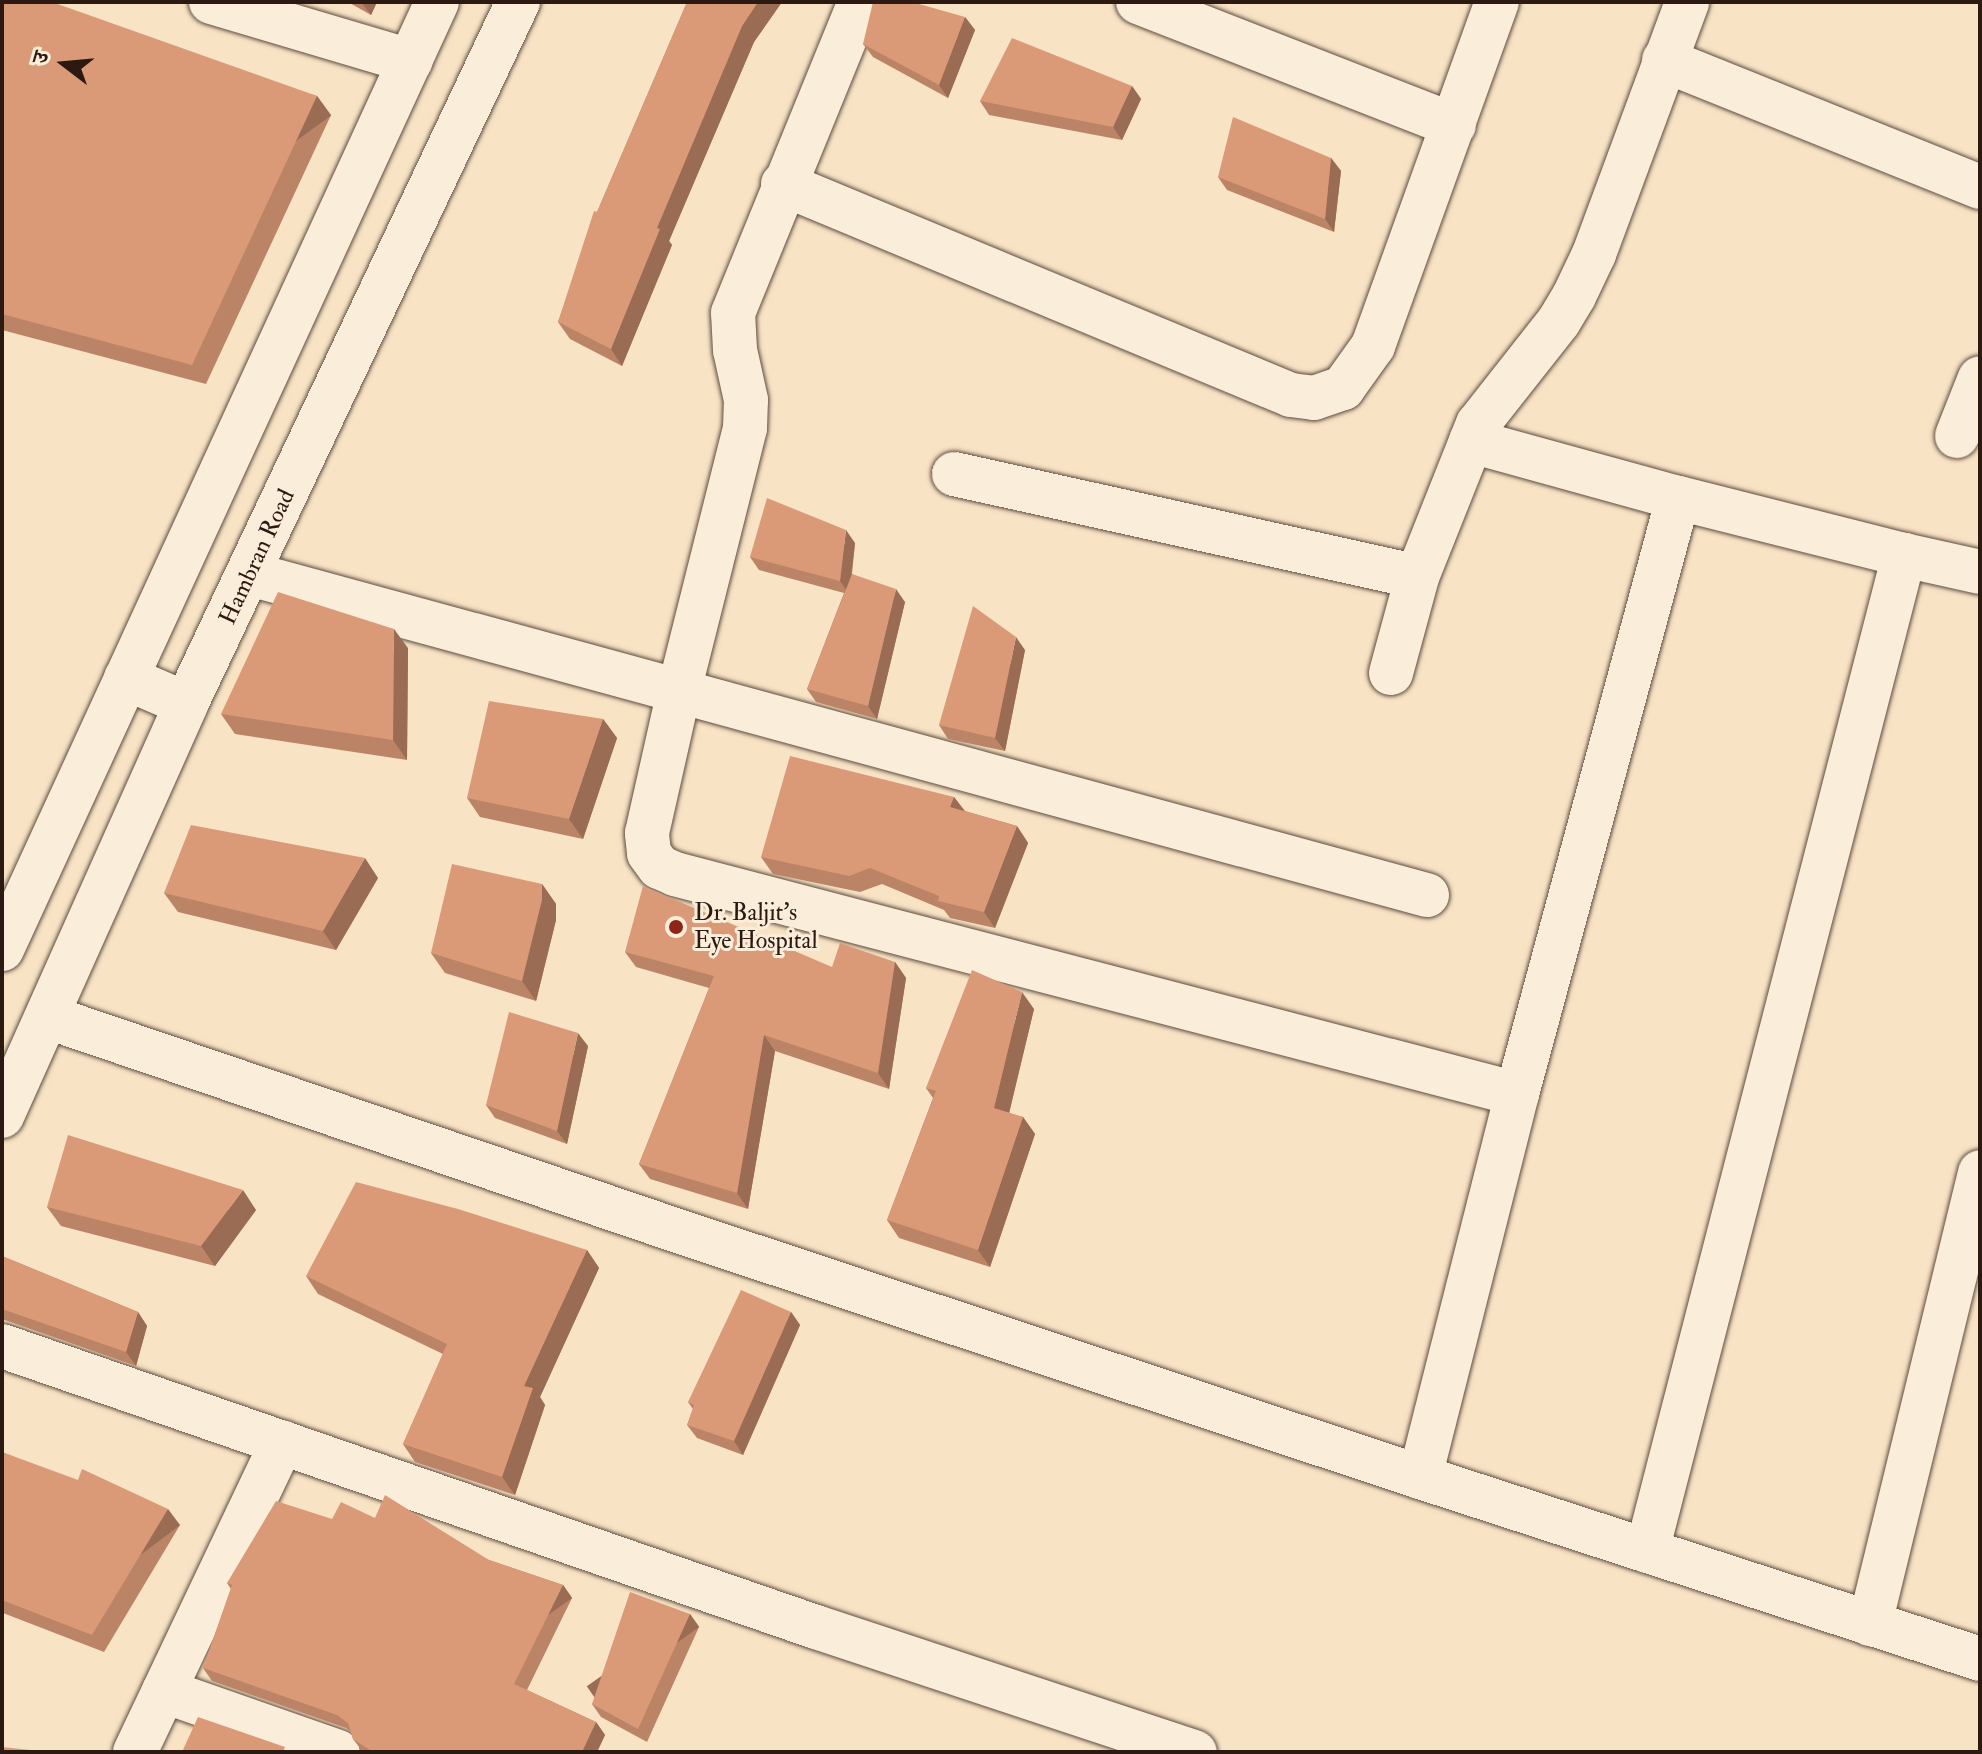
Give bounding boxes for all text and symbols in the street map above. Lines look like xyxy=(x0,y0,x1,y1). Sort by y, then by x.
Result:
north arrow xyxy=(24,24,104,104)
text: उ xyxy=(26,48,56,67)
street label: Hambran Road xyxy=(213,485,301,629)
place label: Dr. Baljit's Eye Hospital xyxy=(694,899,818,955)
marker: Dr. Baljit's Eye Hospital xyxy=(665,916,687,938)

